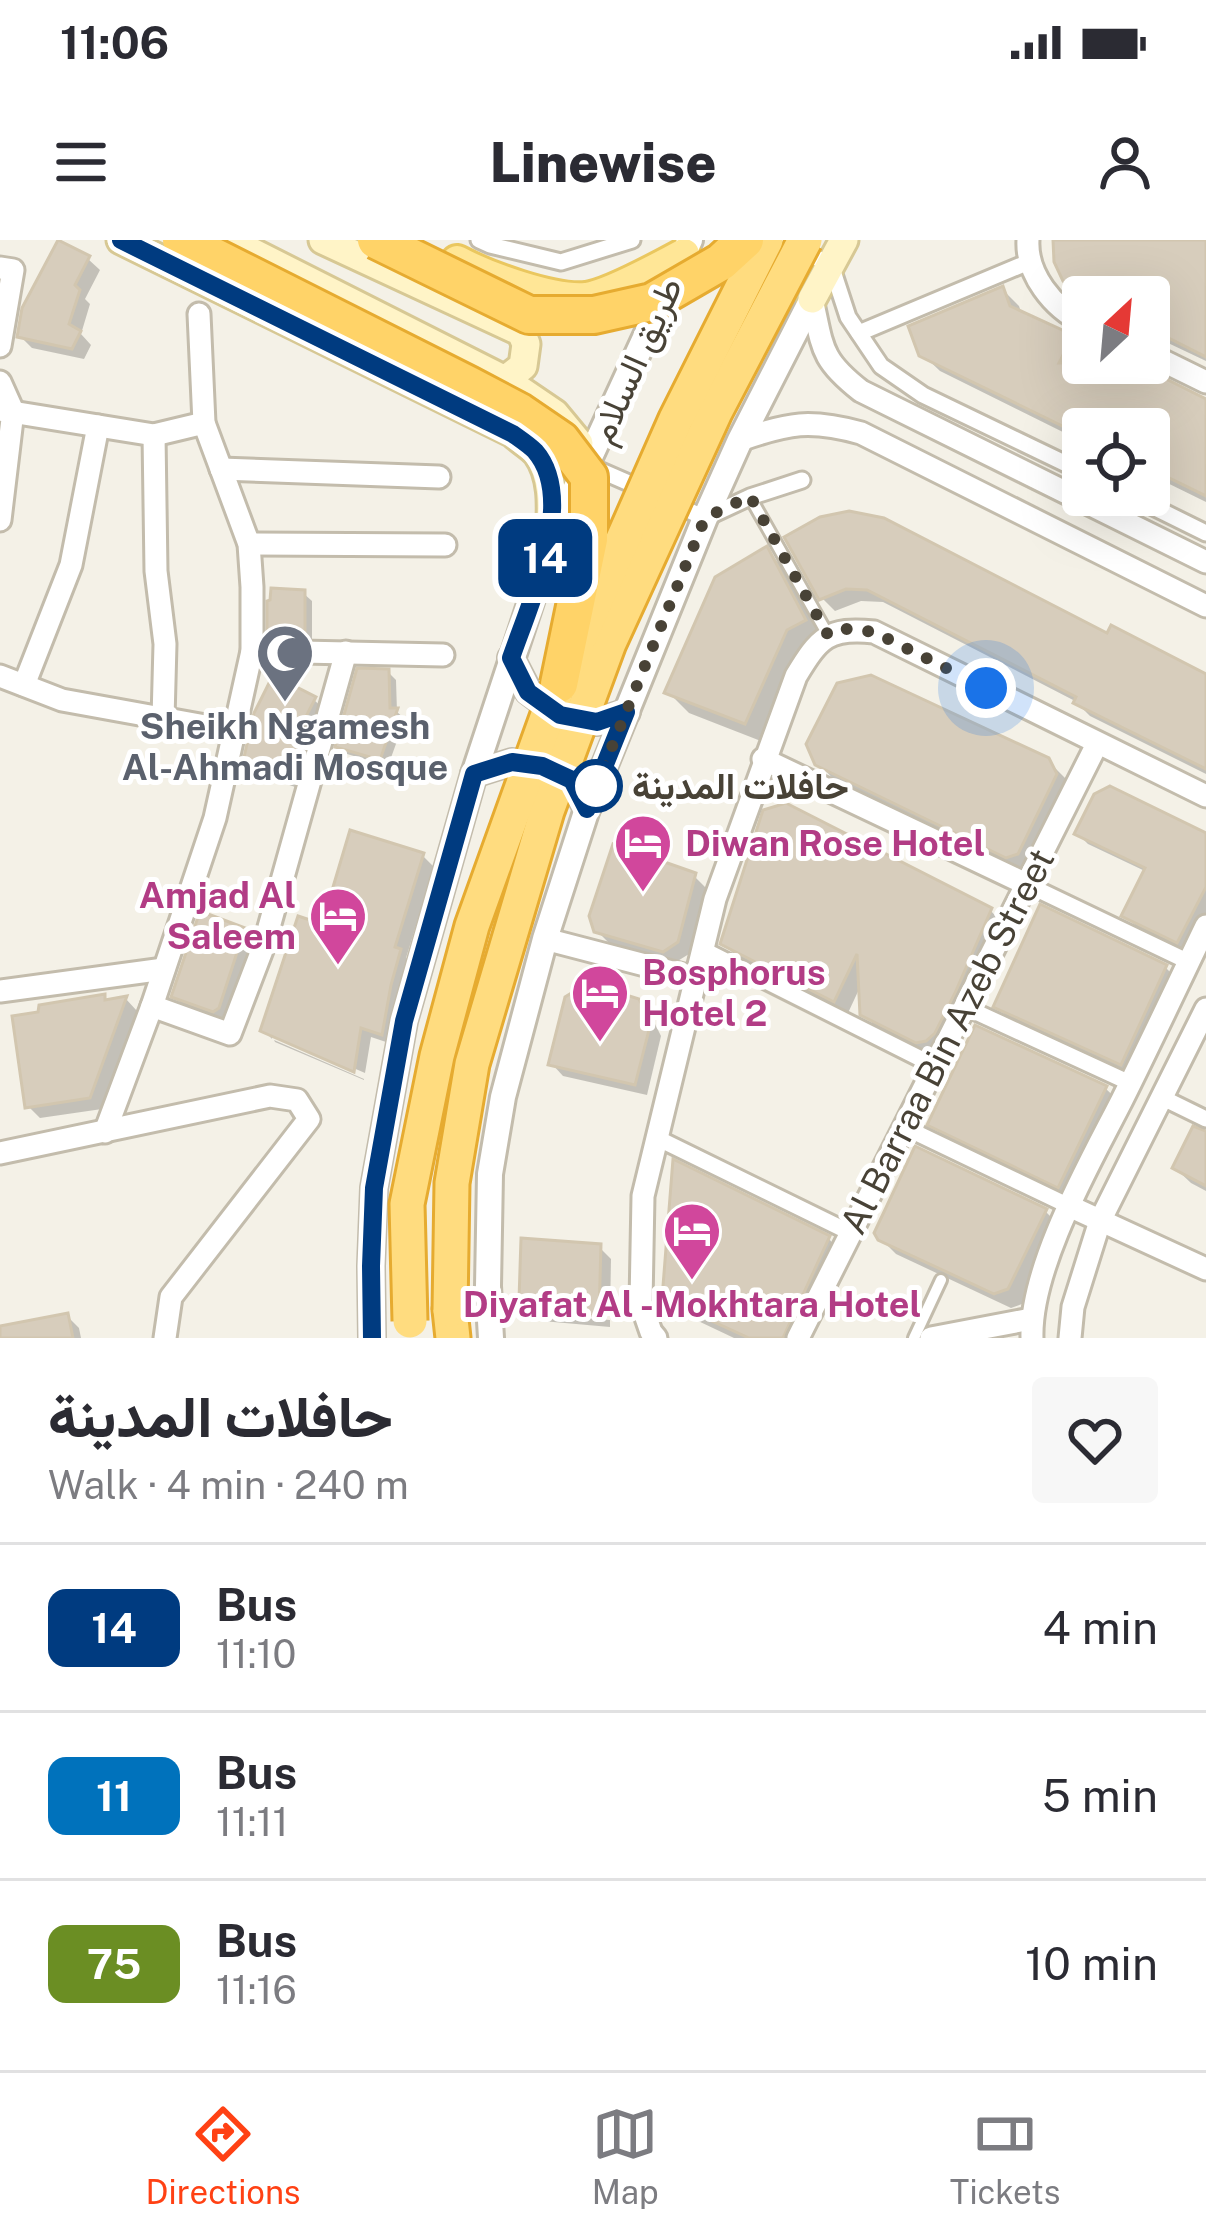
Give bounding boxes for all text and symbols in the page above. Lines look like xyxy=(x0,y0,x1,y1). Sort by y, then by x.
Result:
text: 11:06 xyxy=(60,16,169,69)
icon: menu xyxy=(48,129,114,195)
icon: person xyxy=(1092,129,1158,195)
text: Linewise xyxy=(489,131,717,194)
street label: طريق السلام xyxy=(580,270,693,451)
north arrow xyxy=(1062,276,1170,384)
map controls xyxy=(1062,276,1170,516)
button: locate xyxy=(1062,408,1170,516)
line badge: 14 xyxy=(491,519,599,597)
text: 14 xyxy=(522,533,568,582)
mosque icon: Sheikh Ngamesh Al-Ahmadi Mosque xyxy=(254,622,316,704)
your location xyxy=(956,658,1016,718)
place label: Sheikh Ngamesh Al-Ahmadi Mosque xyxy=(122,705,448,788)
marker: حافلات المدينة xyxy=(571,761,621,811)
place label: حافلات المدينة xyxy=(632,765,849,808)
hotel icon: Diwan Rose Hotel xyxy=(612,812,674,894)
place label: Diwan Rose Hotel xyxy=(685,822,985,864)
street label: Al Barraa Bin Azeb Street xyxy=(831,841,1063,1241)
place label: Amjad Al Saleem xyxy=(139,874,296,957)
hotel icon: Amjad Al Saleem xyxy=(307,885,369,967)
place label: Bosphorus Hotel 2 xyxy=(642,951,826,1034)
hotel icon: Bosphorus Hotel 2 xyxy=(569,962,631,1044)
hotel icon: Diyafat Al -Mokhtara Hotel xyxy=(661,1200,723,1282)
place label: Diyafat Al -Mokhtara Hotel xyxy=(463,1283,921,1325)
button: heart xyxy=(1032,1377,1158,1503)
text: حافلات المدينة xyxy=(48,1383,393,1450)
text: Walk · 4 min · 240 m xyxy=(48,1462,409,1508)
text: Bus xyxy=(216,1578,297,1631)
text: 4 min xyxy=(1042,1601,1158,1654)
text: 14 xyxy=(91,1603,137,1652)
text: 11:10 xyxy=(216,1631,296,1677)
text: Bus xyxy=(216,1746,297,1799)
text: 5 min xyxy=(1042,1769,1158,1822)
text: 11 xyxy=(96,1771,132,1820)
text: 11:11 xyxy=(216,1799,288,1845)
text: Bus xyxy=(216,1914,297,1967)
text: 10 min xyxy=(1025,1937,1158,1990)
text: 75 xyxy=(87,1939,141,1988)
text: 11:16 xyxy=(216,1967,297,2013)
tab: Directions xyxy=(146,2101,301,2211)
tab: Map xyxy=(592,2101,659,2211)
tab: Tickets xyxy=(950,2101,1060,2211)

